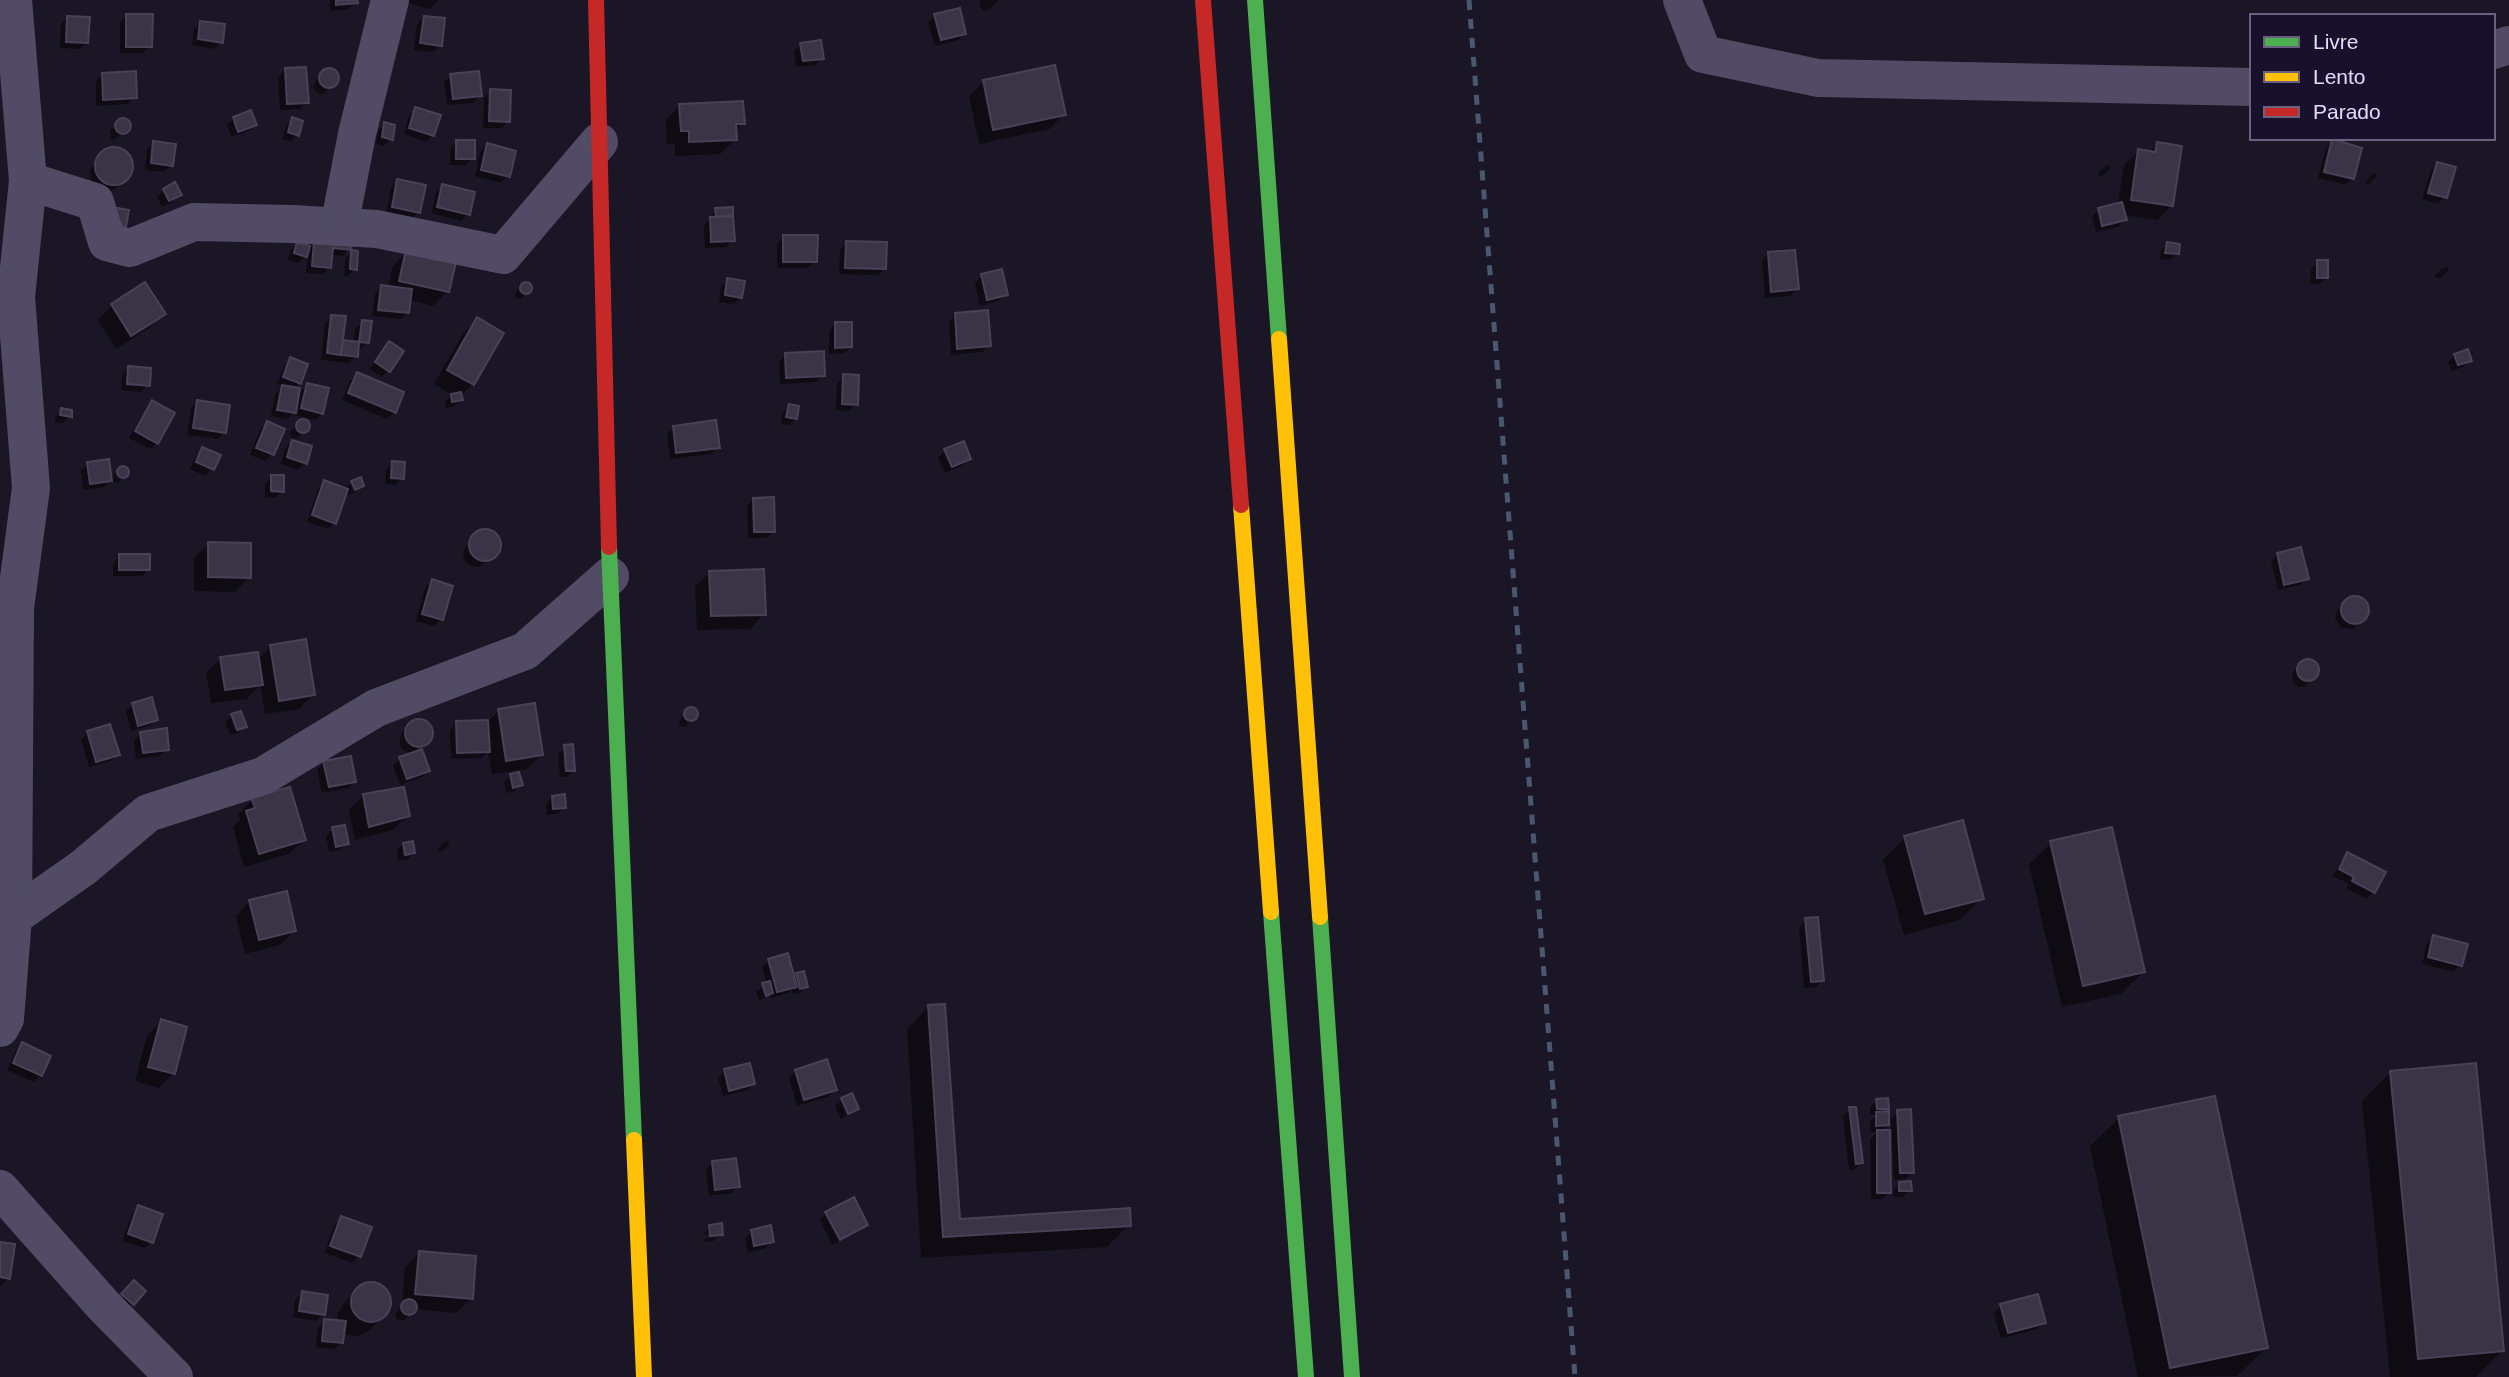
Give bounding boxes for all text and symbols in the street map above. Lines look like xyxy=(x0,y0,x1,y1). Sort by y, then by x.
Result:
legend xyxy=(2250,14,2495,140)
text: Livre xyxy=(2313,30,2359,53)
text: Lento xyxy=(2313,65,2366,88)
text: Parado xyxy=(2313,100,2381,123)

